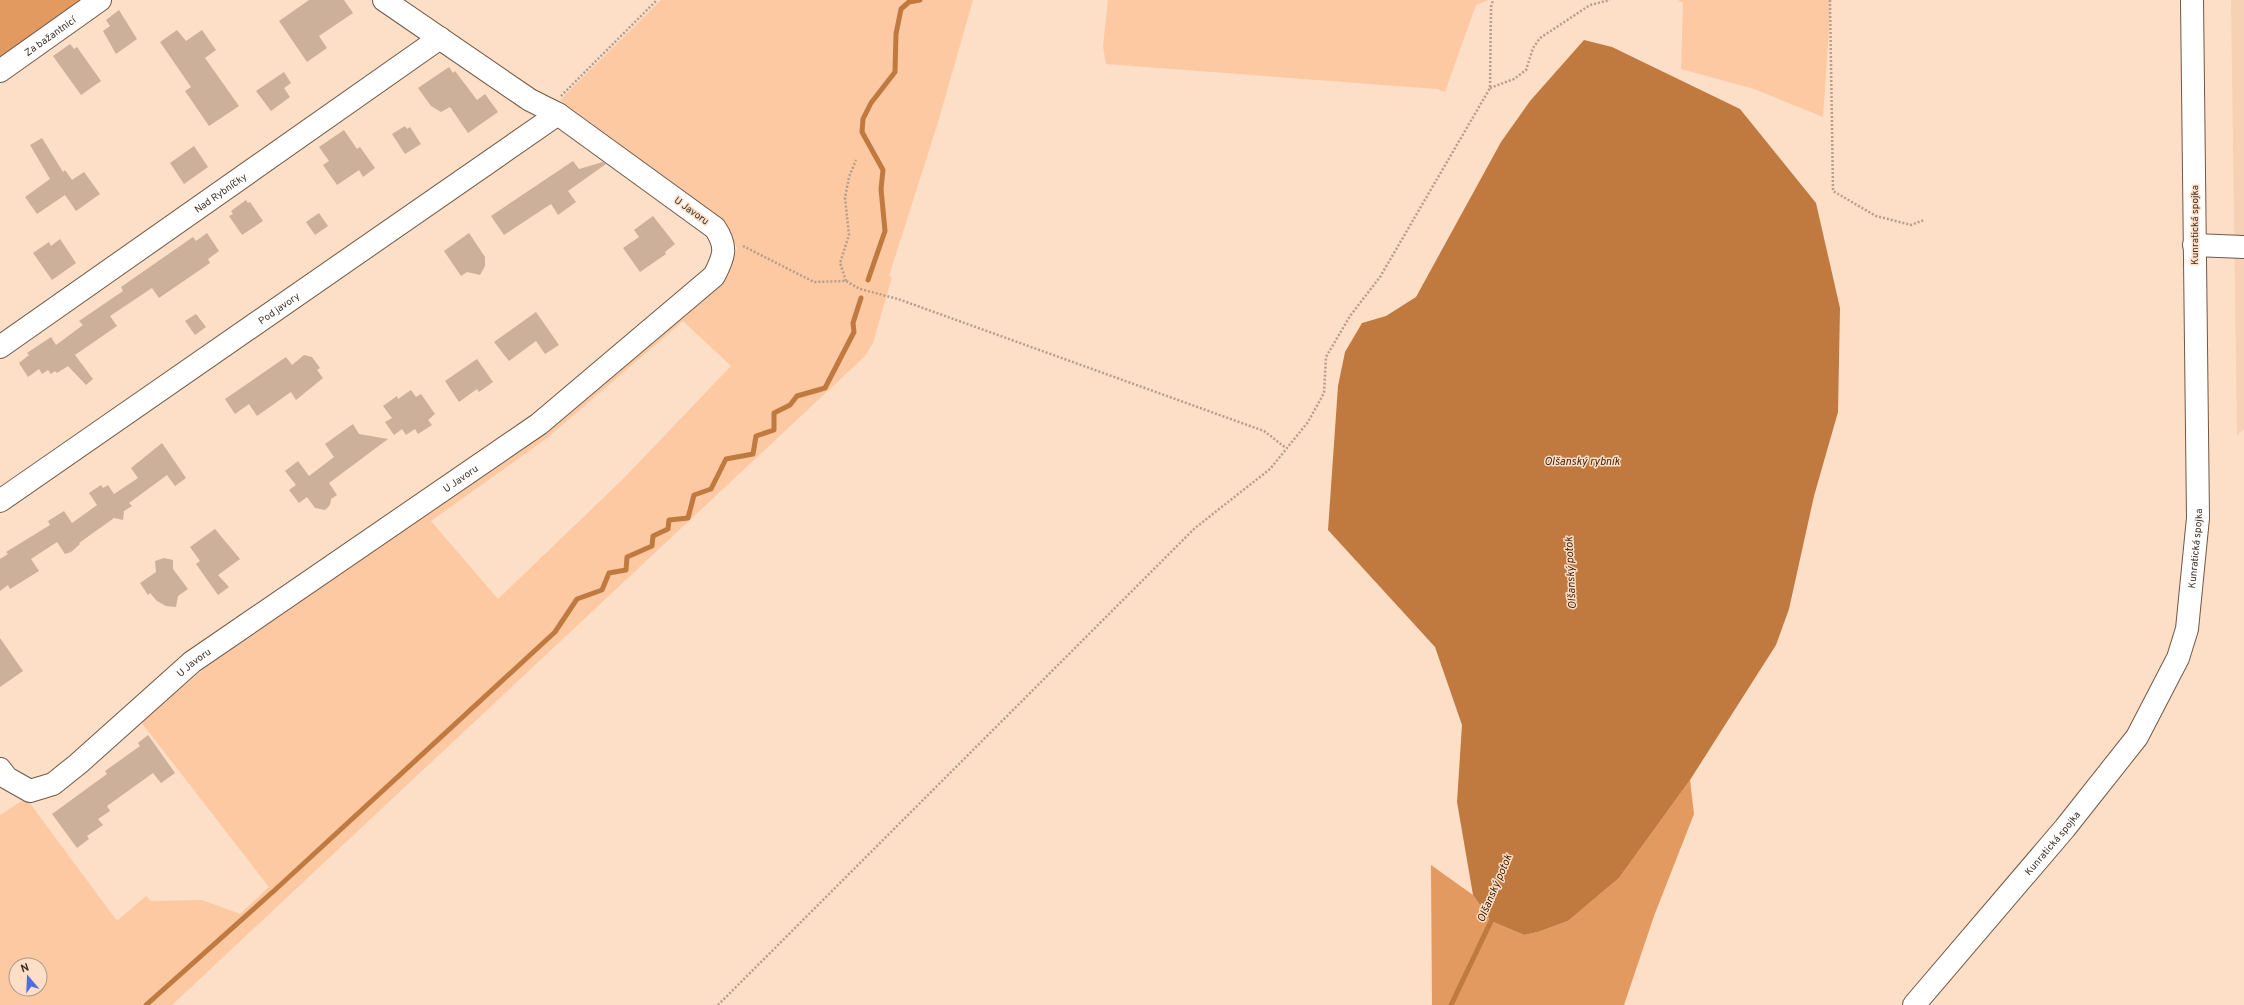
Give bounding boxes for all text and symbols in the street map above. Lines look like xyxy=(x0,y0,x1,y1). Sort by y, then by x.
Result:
street label: Za bažantnicí xyxy=(22,13,80,60)
street label: Nad Rybníčky xyxy=(192,171,250,217)
street label: Kunratická spojka xyxy=(2189,185,2202,265)
street label: U Javoru xyxy=(671,194,711,228)
street label: Pod javory xyxy=(256,290,303,328)
water label: Olšanský rybník xyxy=(1544,455,1620,469)
street label: U Javoru xyxy=(441,463,481,496)
street label: Kunratická spojka xyxy=(2186,509,2206,589)
water label: Olšanský potok xyxy=(1562,536,1580,609)
street label: U Javoru xyxy=(175,646,214,681)
street label: Kunratická spojka xyxy=(2022,809,2084,879)
water label: Olšanský potok xyxy=(1474,852,1516,924)
north arrow xyxy=(8,957,48,997)
text: N xyxy=(19,961,31,976)

